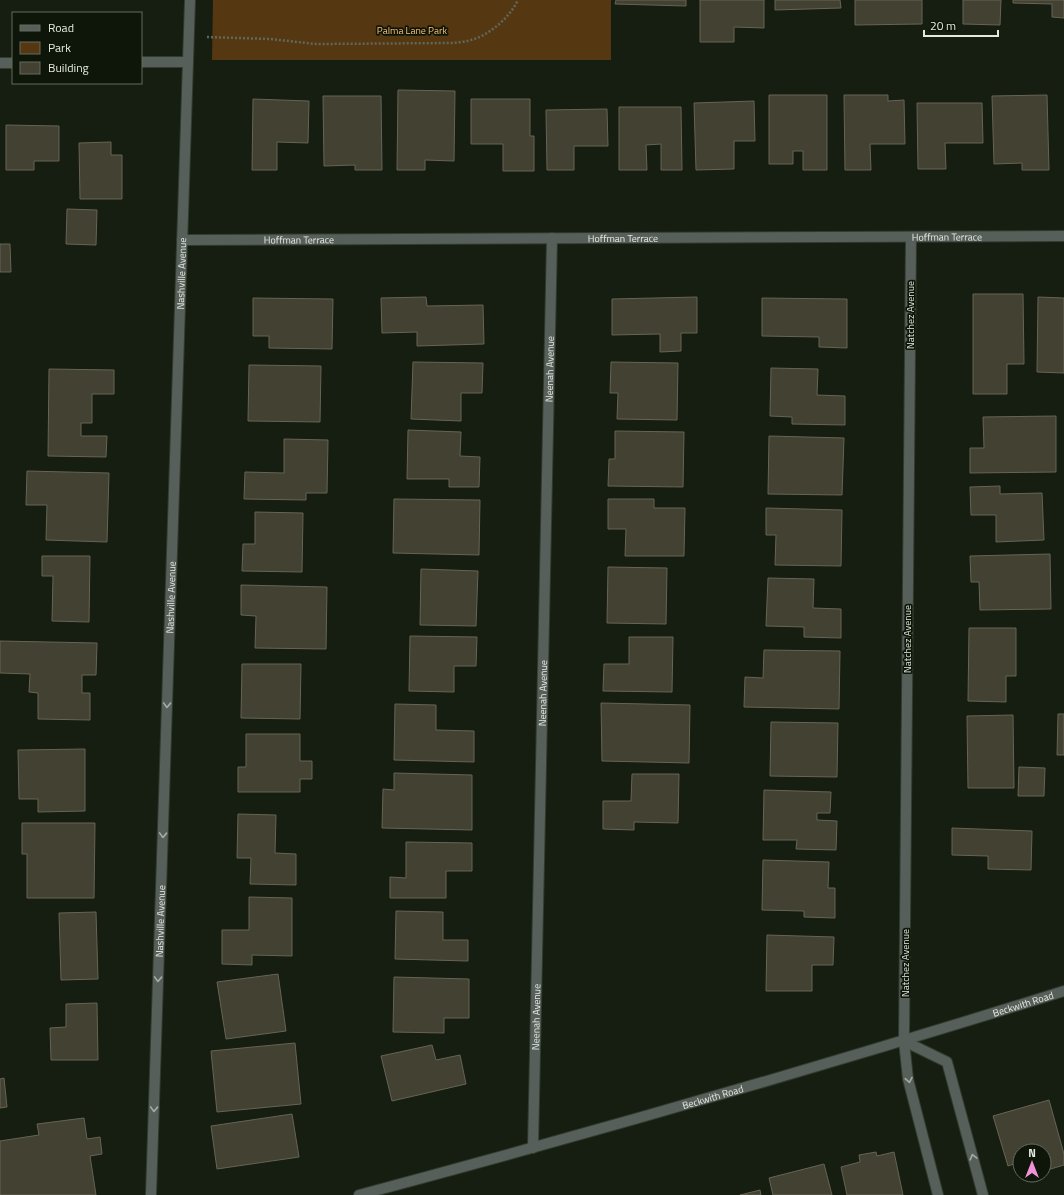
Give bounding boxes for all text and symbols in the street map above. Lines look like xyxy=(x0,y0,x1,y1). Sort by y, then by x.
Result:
legend xyxy=(12,12,142,84)
scale bar xyxy=(924,12,998,38)
text: 20 m xyxy=(930,16,956,35)
text: Road xyxy=(48,18,74,37)
park label: Palma Lane Park xyxy=(377,23,447,38)
text: Park xyxy=(48,38,71,57)
text: Building xyxy=(48,58,89,77)
street label: Hoffman Terrace xyxy=(912,229,982,245)
street label: Hoffman Terrace xyxy=(588,231,658,246)
street label: Hoffman Terrace xyxy=(264,232,334,248)
street label: Nashville Avenue xyxy=(173,237,190,310)
street label: Natchez Avenue xyxy=(903,281,918,349)
street label: Neenah Avenue xyxy=(542,336,558,402)
street label: Nashville Avenue xyxy=(162,561,180,634)
street label: Natchez Avenue xyxy=(900,605,915,673)
street label: Neenah Avenue xyxy=(535,660,551,726)
one-way arrow xyxy=(163,702,171,708)
one-way arrow xyxy=(158,832,167,838)
street label: Nashville Avenue xyxy=(152,885,169,957)
street label: Natchez Avenue xyxy=(898,929,913,997)
one-way arrow xyxy=(154,976,162,982)
street label: Neenah Avenue xyxy=(528,984,544,1050)
street label: Beckwith Road xyxy=(991,988,1055,1021)
one-way arrow xyxy=(904,1077,912,1083)
street label: Beckwith Road xyxy=(680,1081,745,1113)
one-way arrow xyxy=(149,1106,158,1112)
north arrow xyxy=(1012,1143,1052,1183)
text: N xyxy=(1028,1145,1036,1161)
one-way arrow xyxy=(969,1154,977,1161)

